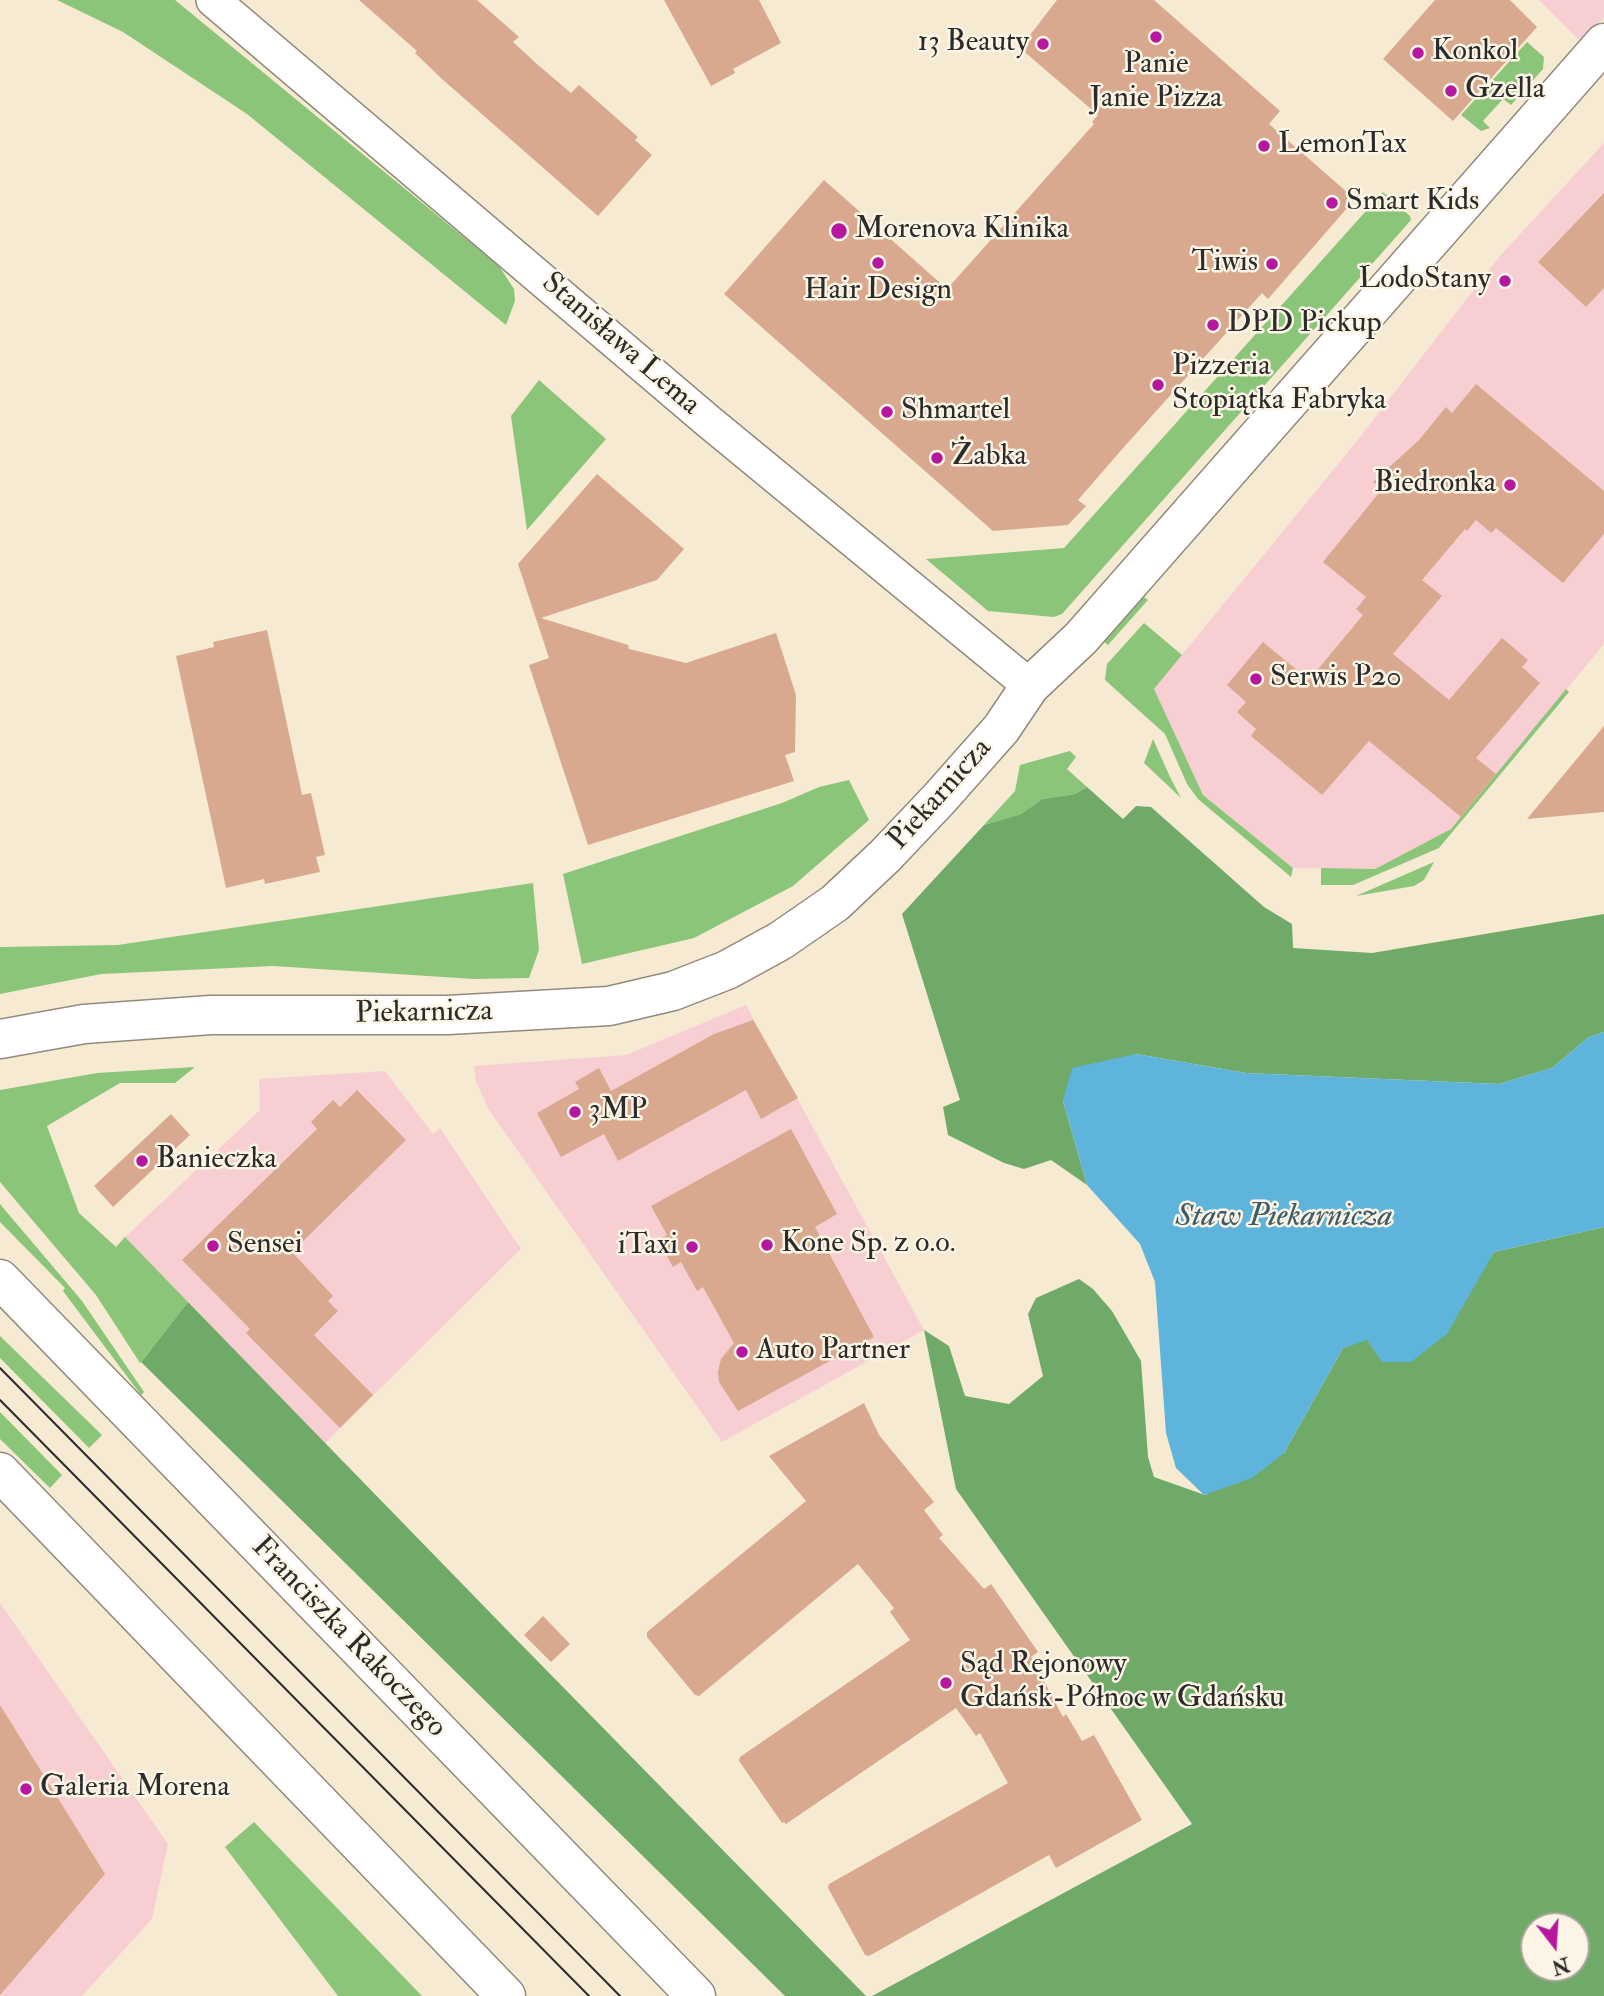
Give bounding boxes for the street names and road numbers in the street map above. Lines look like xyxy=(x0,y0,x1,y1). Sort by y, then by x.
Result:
street label: Stanisława Lema xyxy=(533,266,707,424)
street label: Piekarnicza xyxy=(882,732,1000,858)
street label: Piekarnicza xyxy=(355,995,493,1033)
street label: Franciszka Rakoczego xyxy=(243,1530,453,1746)

